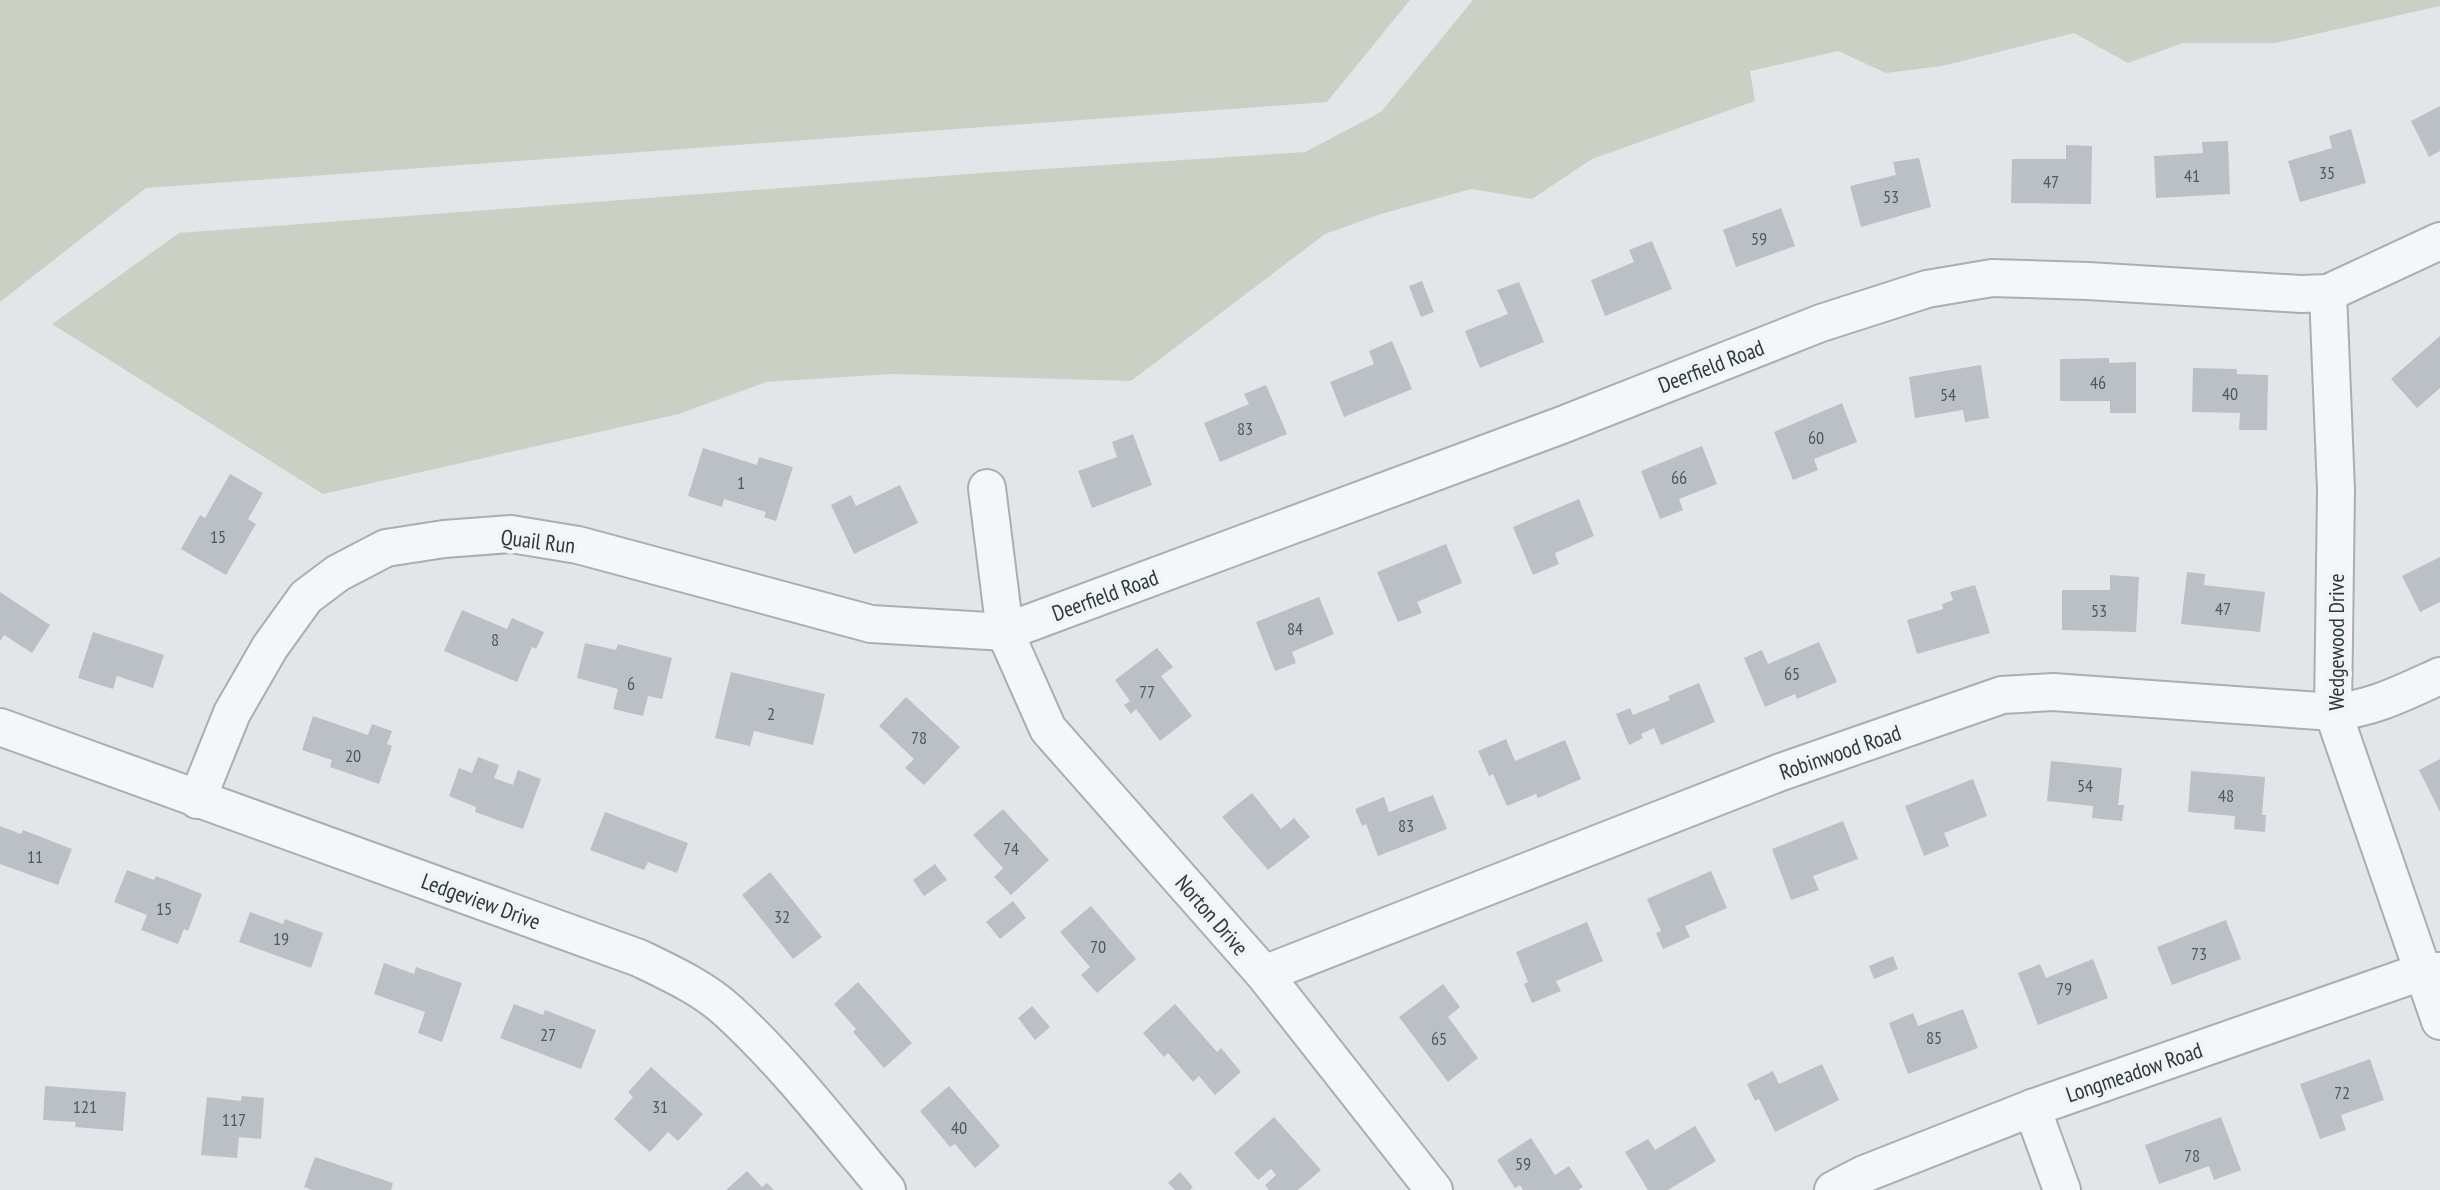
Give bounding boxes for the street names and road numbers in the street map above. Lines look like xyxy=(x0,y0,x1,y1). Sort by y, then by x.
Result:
street label: Deerfield Road xyxy=(1654,333,1768,399)
street label: Quail Run xyxy=(499,523,577,559)
street label: Deerfield Road xyxy=(1048,563,1162,627)
street label: Wedgewood Drive xyxy=(2322,574,2350,710)
street label: Robinwood Road xyxy=(1776,718,1904,786)
street label: Ledgeview Drive xyxy=(418,867,544,935)
street label: Norton Drive xyxy=(1169,869,1255,961)
street label: Longmeadow Road xyxy=(2062,1036,2206,1108)

